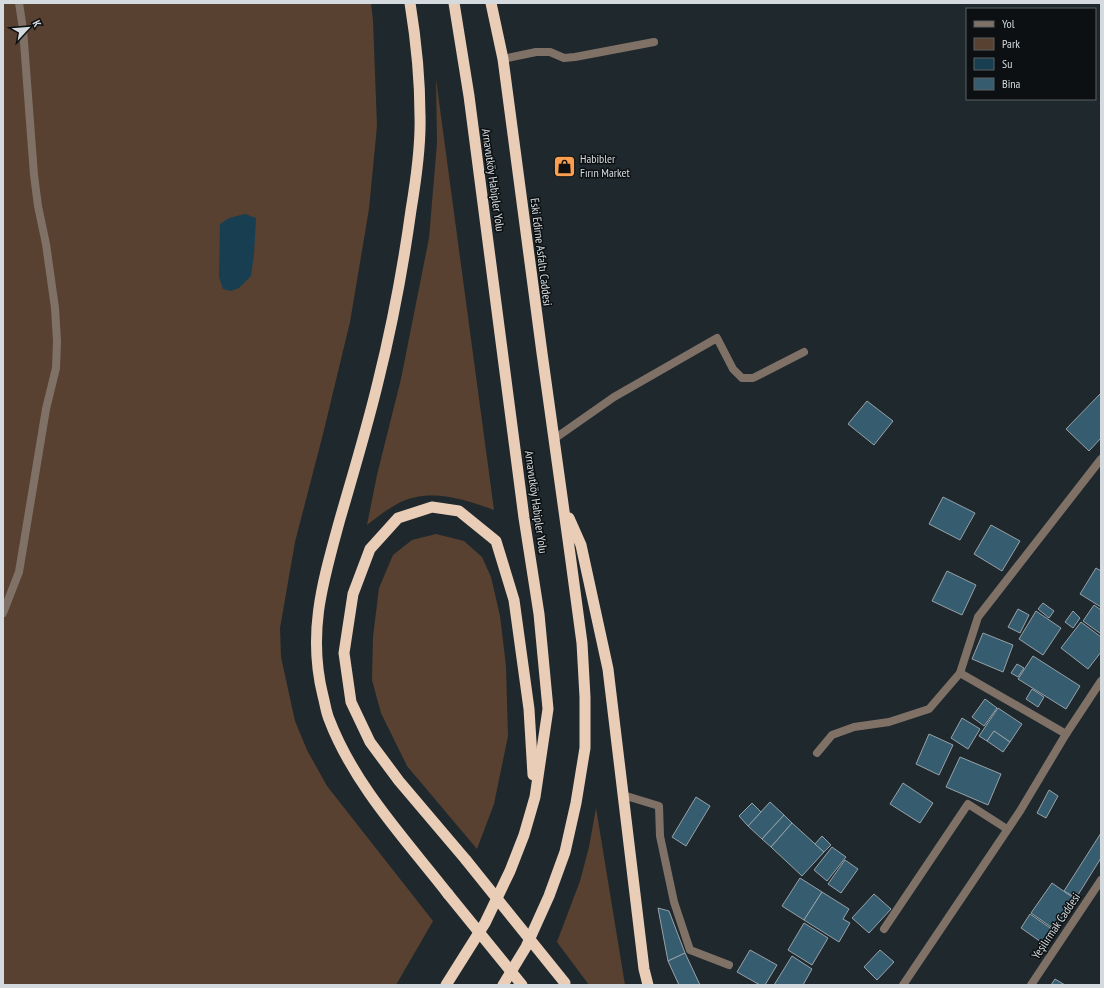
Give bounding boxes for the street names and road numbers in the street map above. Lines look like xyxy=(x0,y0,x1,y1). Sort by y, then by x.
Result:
street label: Arnavutköy Habipler Yolu xyxy=(479,127,508,232)
street label: Eski Edirne Asfaltı Caddesi xyxy=(527,197,556,307)
street label: Arnavutköy Habipler Yolu xyxy=(522,449,551,554)
street label: Yeşilırmak Caddesi xyxy=(1028,890,1083,962)

